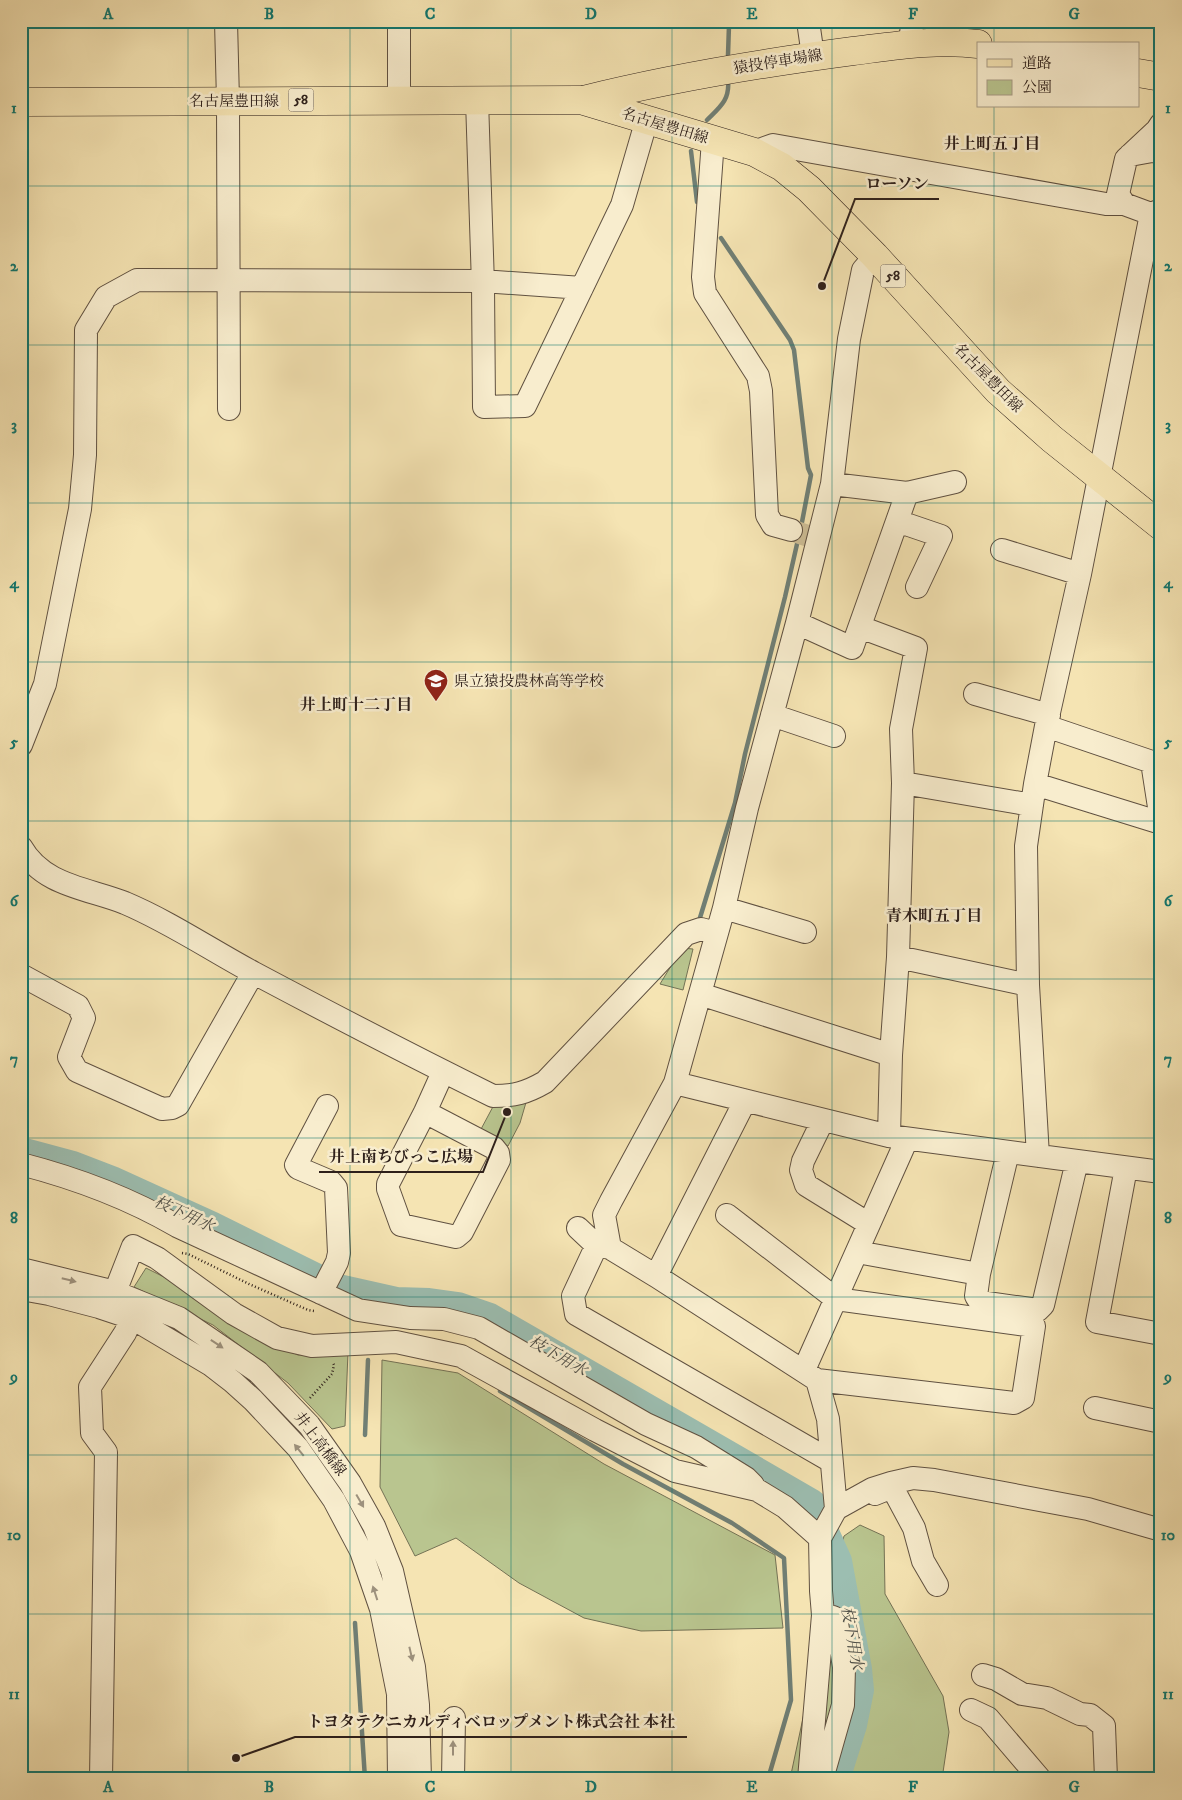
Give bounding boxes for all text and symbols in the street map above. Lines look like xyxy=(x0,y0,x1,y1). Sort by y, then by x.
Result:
text: A xyxy=(102,4,114,24)
text: B xyxy=(264,4,274,24)
text: C xyxy=(425,4,435,24)
text: D xyxy=(585,4,597,24)
text: E xyxy=(746,4,758,24)
text: F xyxy=(908,4,918,24)
text: G xyxy=(1068,4,1080,24)
legend xyxy=(977,42,1140,108)
street label: 猿投停車場線 xyxy=(732,46,824,78)
text: 道路 xyxy=(1022,54,1052,73)
text: 公園 xyxy=(1022,78,1052,97)
road number: 58 xyxy=(288,88,314,112)
street label: 名古屋豊田線 xyxy=(189,92,279,111)
text: 1 xyxy=(11,98,17,118)
text: 1 xyxy=(1165,98,1171,118)
street label: 名古屋豊田線 xyxy=(619,104,711,148)
district label: 井上町五丁目 xyxy=(944,134,1040,154)
callout: ローソン xyxy=(855,168,939,199)
text: ローソン xyxy=(865,174,929,194)
text: 2 xyxy=(10,256,19,276)
text: 2 xyxy=(1164,256,1173,276)
road number: 58 xyxy=(880,264,906,288)
street label: 名古屋豊田線 xyxy=(949,339,1027,417)
text: 3 xyxy=(11,415,17,435)
text: 3 xyxy=(1165,415,1171,435)
text: 4 xyxy=(8,573,19,593)
text: 4 xyxy=(1162,573,1173,593)
school or university icon: 県立猿投農林高等学校 xyxy=(423,668,449,702)
place label: 県立猿投農林高等学校 xyxy=(454,672,604,691)
district label: 井上町十二丁目 xyxy=(300,695,412,715)
text: 5 xyxy=(9,732,18,752)
text: 5 xyxy=(1163,732,1172,752)
text: 6 xyxy=(10,891,20,911)
text: 6 xyxy=(1164,891,1174,911)
district label: 青木町五丁目 xyxy=(886,906,982,926)
text: 7 xyxy=(10,1049,18,1069)
text: 7 xyxy=(1164,1049,1172,1069)
callout: 井上南ちびっこ広場 xyxy=(319,1141,483,1172)
text: 井上南ちびっこ広場 xyxy=(329,1147,473,1167)
water label: 枝下用水 xyxy=(151,1191,219,1237)
text: 8 xyxy=(10,1208,18,1228)
text: 8 xyxy=(1164,1208,1172,1228)
one-way arrow xyxy=(61,1276,76,1284)
water label: 枝下用水 xyxy=(525,1331,592,1382)
one-way arrow xyxy=(210,1339,224,1348)
text: 9 xyxy=(9,1367,18,1387)
text: 9 xyxy=(1163,1367,1172,1387)
street label: 井上高橋線 xyxy=(290,1408,350,1480)
one-way arrow xyxy=(294,1444,305,1457)
one-way arrow xyxy=(356,1493,364,1508)
text: 10 xyxy=(7,1525,22,1545)
text: 10 xyxy=(1161,1525,1176,1545)
one-way arrow xyxy=(371,1585,379,1600)
water label: 枝下用水 xyxy=(837,1605,868,1673)
one-way arrow xyxy=(407,1646,415,1661)
text: 11 xyxy=(8,1684,20,1704)
text: 11 xyxy=(1162,1684,1174,1704)
callout: トヨタテクニカルディベロップメント株式会社 本社 xyxy=(295,1706,687,1737)
text: トヨタテクニカルディベロップメント株式会社 本社 xyxy=(307,1712,675,1732)
one-way arrow xyxy=(449,1740,457,1756)
text: A xyxy=(102,1777,114,1797)
text: B xyxy=(264,1777,274,1797)
text: C xyxy=(425,1777,435,1797)
text: D xyxy=(585,1777,597,1797)
text: E xyxy=(746,1777,758,1797)
text: F xyxy=(908,1777,918,1797)
text: G xyxy=(1068,1777,1080,1797)

